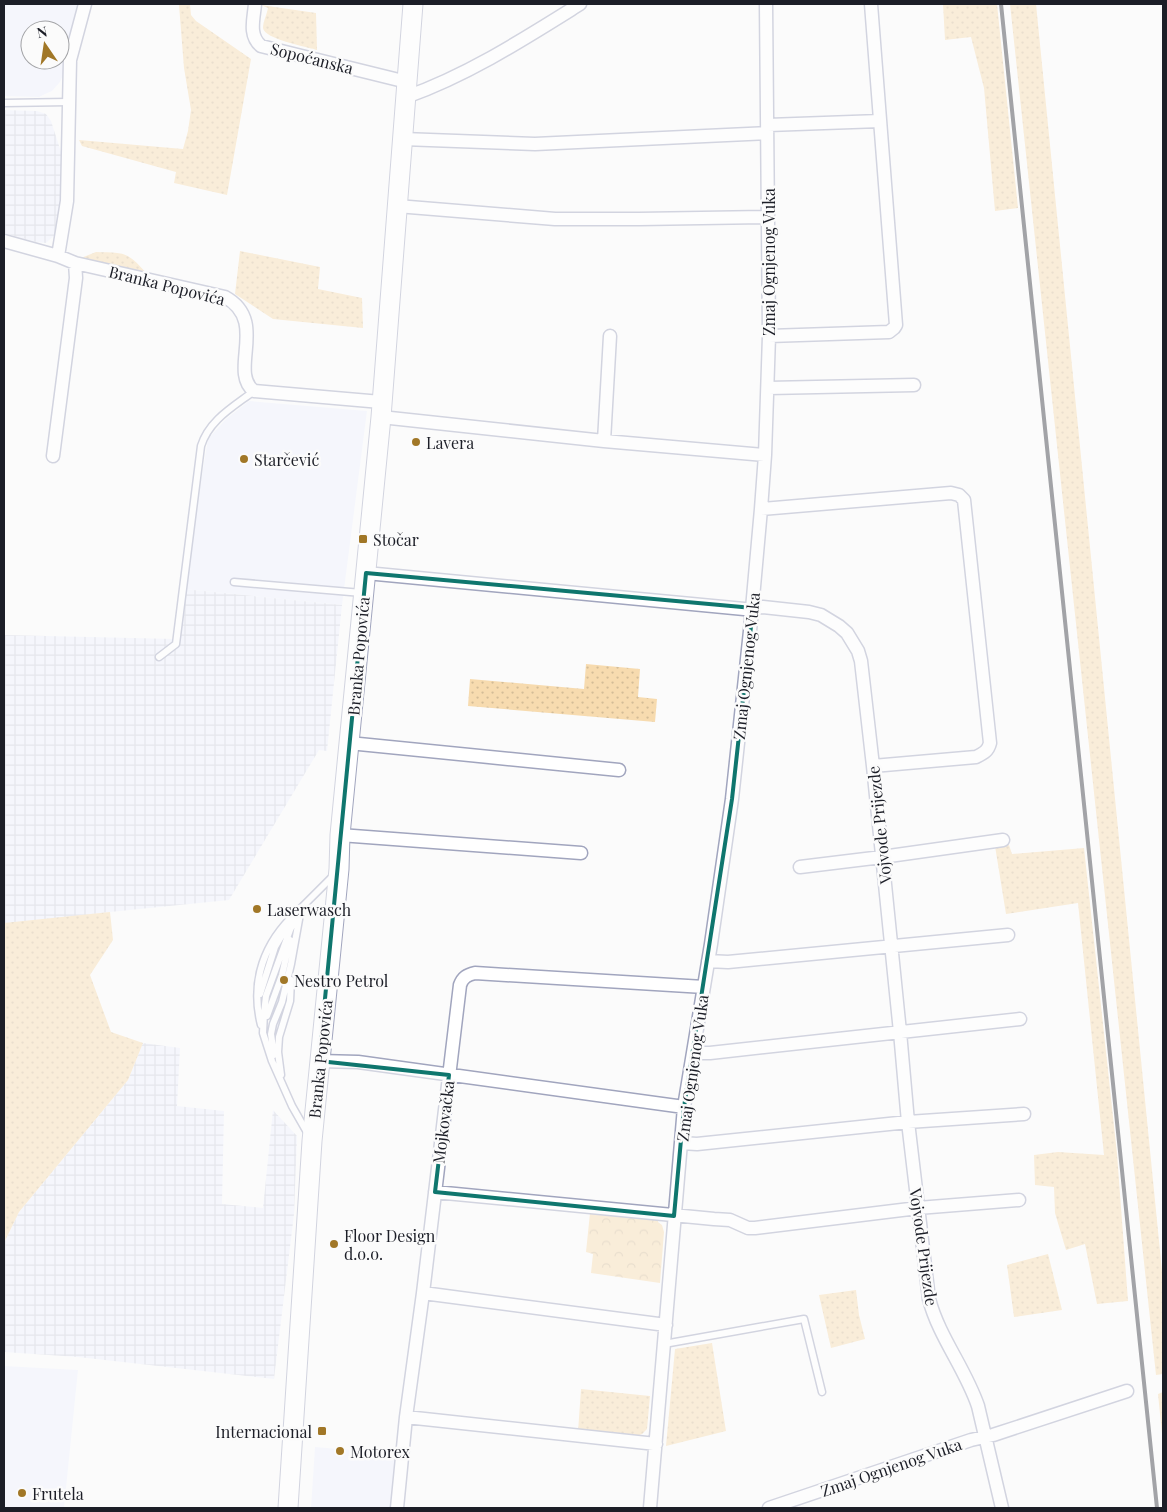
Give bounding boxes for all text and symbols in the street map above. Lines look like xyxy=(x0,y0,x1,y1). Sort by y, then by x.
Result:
north arrow xyxy=(20,20,70,70)
text: N xyxy=(35,21,49,42)
street label: Sopoćanska xyxy=(268,38,356,78)
street label: Zmaj Ognjenog Vuka xyxy=(758,188,779,336)
street label: Branka Popovića xyxy=(107,260,227,310)
place label: Lavera xyxy=(426,432,474,453)
marker: Lavera xyxy=(410,436,422,448)
place label: Starčević xyxy=(254,449,319,470)
marker: Starčević xyxy=(238,453,250,465)
place label: Stočar xyxy=(373,529,419,550)
marker: Stočar xyxy=(357,533,369,545)
street label: Zmaj Ognjenog Vuka xyxy=(728,591,764,741)
street label: Branka Popovića xyxy=(342,596,374,716)
street label: Vojvode Prijezde xyxy=(862,765,896,886)
place label: Laserwasch xyxy=(267,899,352,920)
marker: Laserwasch xyxy=(251,903,263,915)
place label: Nestro Petrol xyxy=(294,970,389,991)
marker: Nestro Petrol xyxy=(278,974,290,986)
street label: Zmaj Ognjenog Vuka xyxy=(671,993,713,1143)
street label: Branka Popovića xyxy=(303,999,337,1119)
street label: Mojkovačka xyxy=(427,1079,459,1165)
street label: Vojvode Prijezde xyxy=(905,1186,943,1307)
place label: Floor Design d.o.o. xyxy=(344,1225,436,1264)
marker: Floor Design d.o.o. xyxy=(328,1238,340,1250)
place label: Internacional xyxy=(215,1421,312,1442)
marker: Internacional xyxy=(316,1425,328,1437)
street label: Zmaj Ognjenog Vuka xyxy=(818,1433,964,1501)
place label: Motorex xyxy=(350,1441,411,1462)
marker: Motorex xyxy=(334,1445,346,1457)
place label: Frutela xyxy=(32,1483,84,1504)
marker: Frutela xyxy=(16,1487,28,1499)

